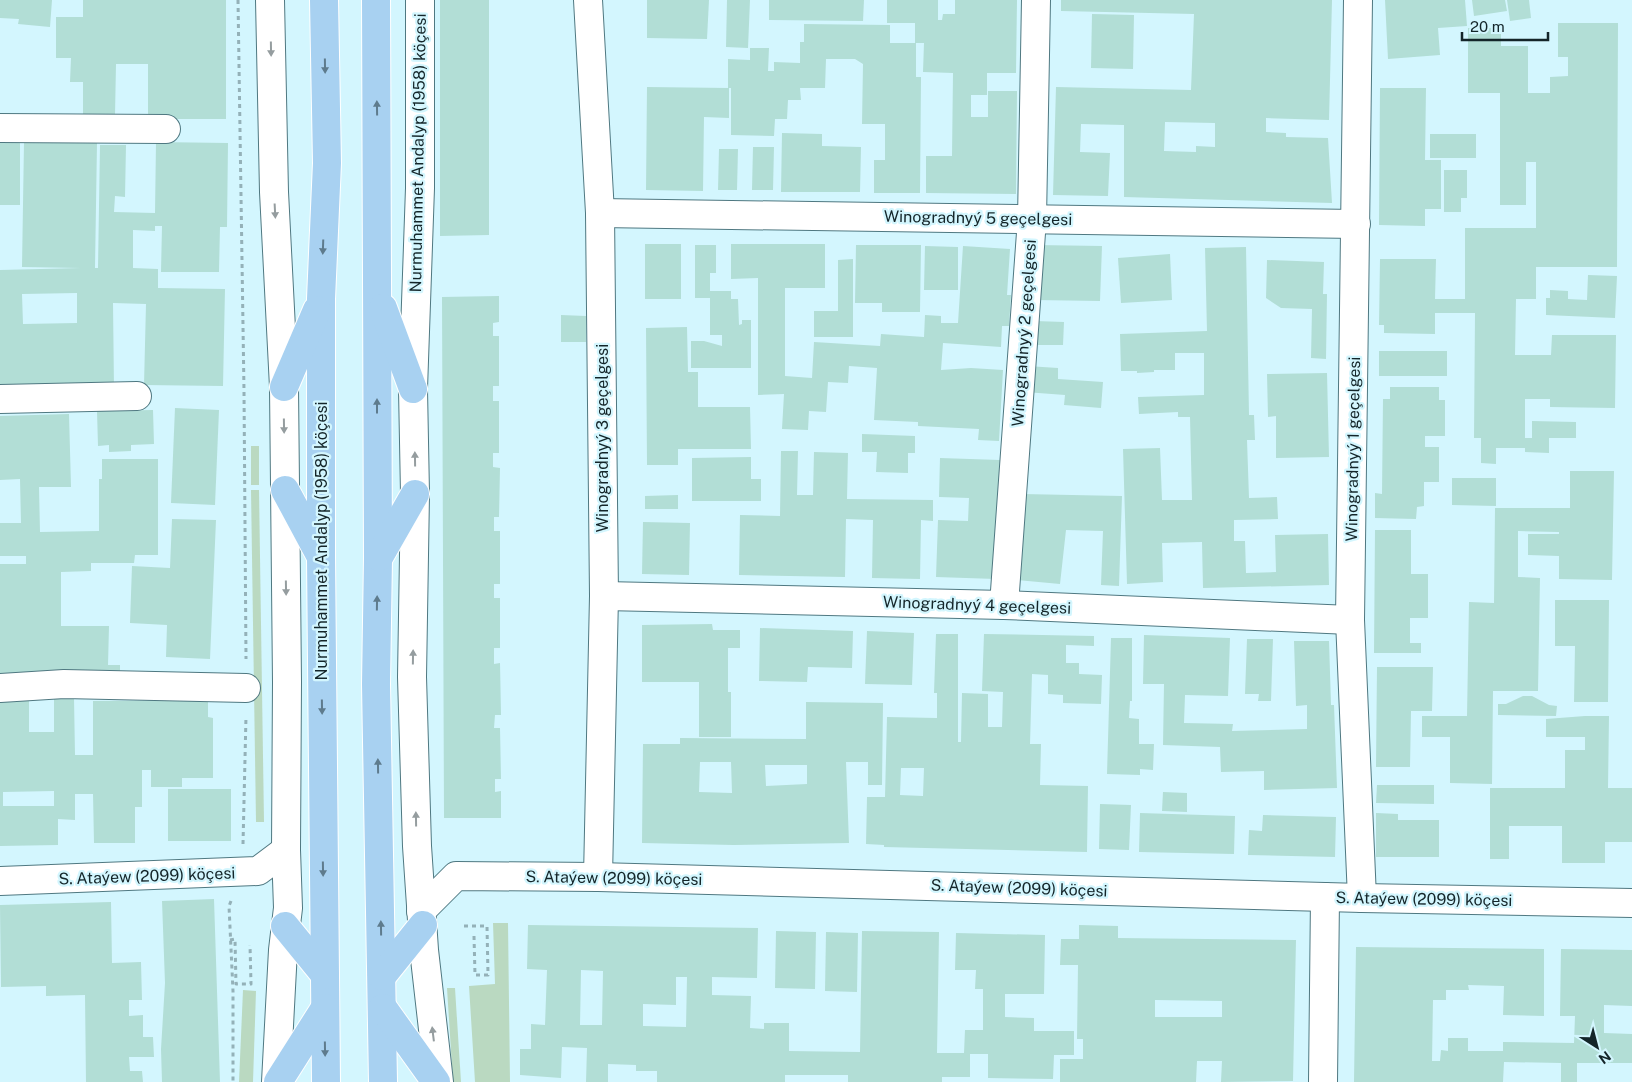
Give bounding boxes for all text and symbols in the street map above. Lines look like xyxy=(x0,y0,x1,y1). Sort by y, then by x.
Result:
scale bar xyxy=(1462,10,1548,42)
street label: Nurmuhammet Andalyp (1958) köçesi xyxy=(406,13,430,293)
text: 20 m xyxy=(1470,18,1505,35)
one-way arrow xyxy=(267,41,275,57)
one-way arrow xyxy=(321,58,329,74)
one-way arrow xyxy=(373,99,381,115)
one-way arrow xyxy=(271,203,279,219)
street label: Winogradnyý 5 geçelgesi xyxy=(884,207,1072,229)
one-way arrow xyxy=(319,239,327,255)
street label: Winogradnyý 2 geçelgesi xyxy=(1008,239,1040,427)
street label: Winogradnyý 3 geçelgesi xyxy=(593,344,612,532)
street label: Winogradnyý 1 geçelgesi xyxy=(1342,356,1364,542)
one-way arrow xyxy=(373,398,381,414)
street label: Nurmuhammet Andalyp (1958) köçesi xyxy=(312,401,331,681)
one-way arrow xyxy=(281,418,289,434)
one-way arrow xyxy=(411,451,419,467)
one-way arrow xyxy=(282,581,290,597)
street label: Winogradnyý 4 geçelgesi xyxy=(883,592,1071,618)
one-way arrow xyxy=(374,595,382,611)
one-way arrow xyxy=(409,649,417,665)
one-way arrow xyxy=(318,699,326,715)
one-way arrow xyxy=(374,758,382,774)
one-way arrow xyxy=(412,811,420,827)
one-way arrow xyxy=(319,861,327,877)
street label: S. Ataýew (2099) köçesi xyxy=(58,863,236,889)
street label: S. Ataýew (2099) köçesi xyxy=(525,867,703,889)
street label: S. Ataýew (2099) köçesi xyxy=(930,875,1108,901)
street label: S. Ataýew (2099) köçesi xyxy=(1335,888,1513,910)
one-way arrow xyxy=(377,920,385,936)
north arrow xyxy=(1572,1022,1622,1072)
one-way arrow xyxy=(429,1025,437,1041)
one-way arrow xyxy=(321,1041,329,1057)
text: N xyxy=(1596,1048,1614,1067)

